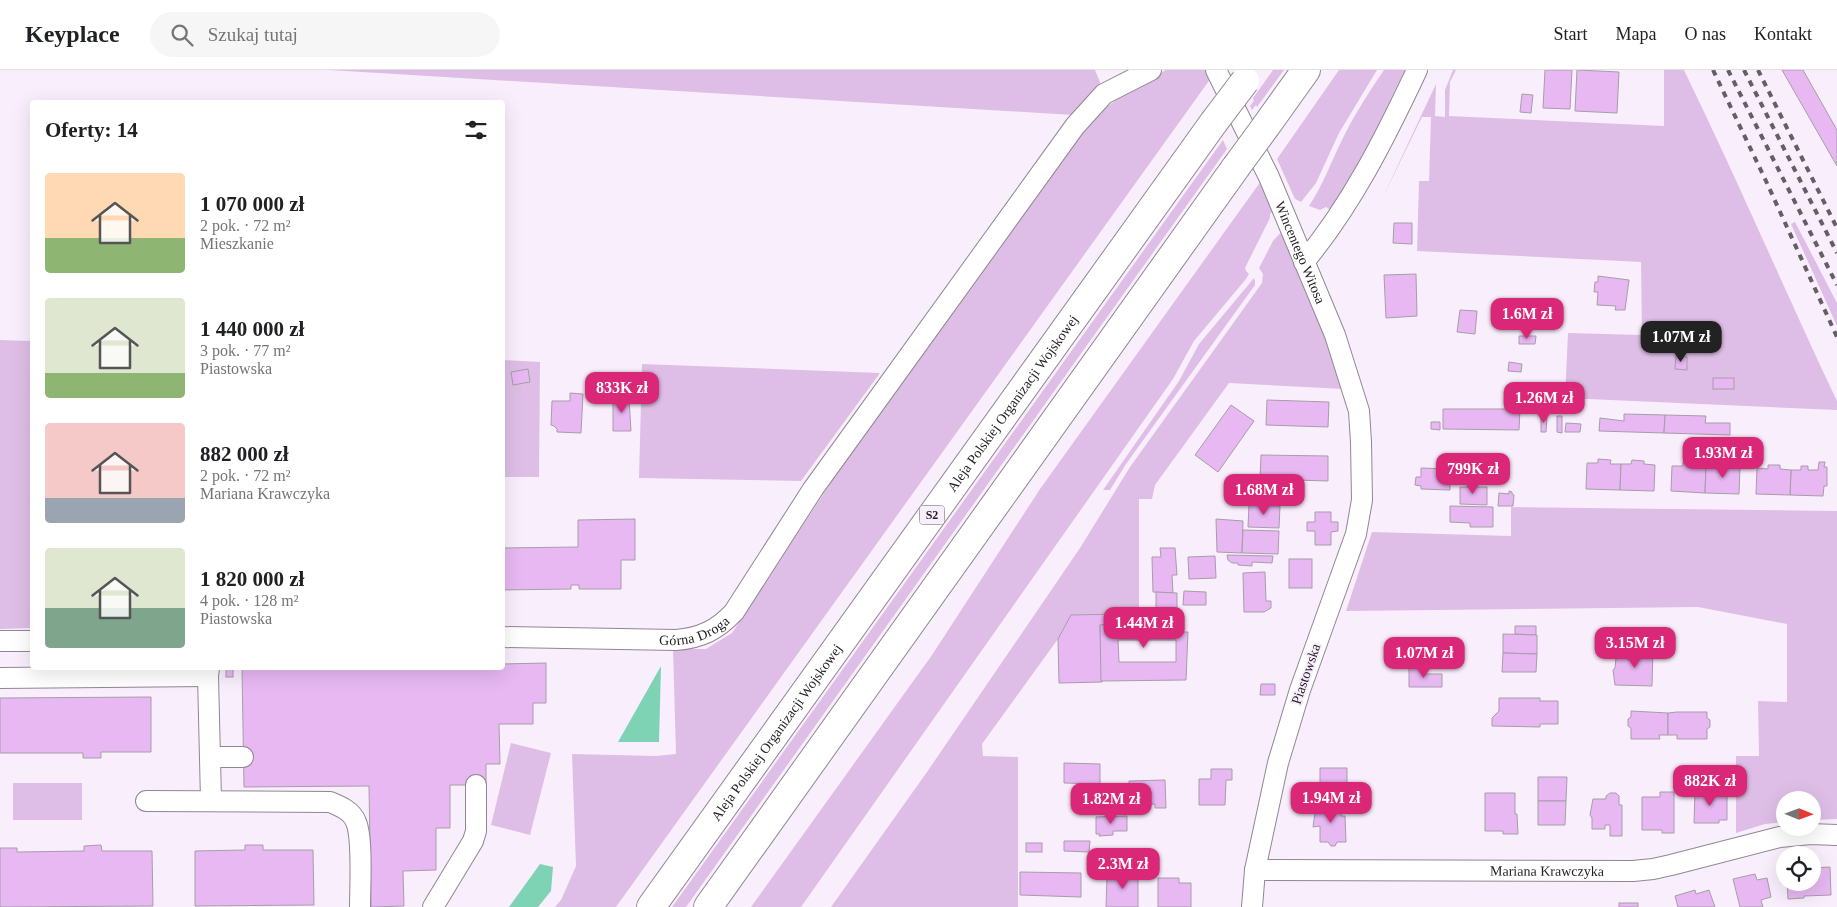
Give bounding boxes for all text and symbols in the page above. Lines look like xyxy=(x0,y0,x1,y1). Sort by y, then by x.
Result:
search box xyxy=(150,12,500,57)
text: Keyplace xyxy=(25,21,120,47)
icon: search xyxy=(168,21,196,49)
text: Szukaj tutaj xyxy=(208,24,298,45)
text: Start xyxy=(1554,24,1588,44)
text: Mapa xyxy=(1616,24,1657,44)
text: O nas xyxy=(1685,24,1726,44)
text: Kontakt xyxy=(1754,24,1812,44)
icon: filters xyxy=(462,116,490,144)
text: Oferty: 14 xyxy=(45,118,138,142)
text: 1 070 000 zł xyxy=(200,192,304,216)
icon: home xyxy=(85,193,145,253)
street label: Wincentego Witosa xyxy=(1272,199,1329,306)
text: 2 pok. · 72 m² xyxy=(200,217,291,234)
text: Mieszkanie xyxy=(200,235,274,252)
pin: 1.6M zł xyxy=(1481,298,1573,340)
text: 1.6M zł xyxy=(1502,305,1552,322)
street label: Aleja Polskiej Organizacji Wojskowej xyxy=(944,312,1081,494)
text: 1 440 000 zł xyxy=(200,317,304,341)
icon: home xyxy=(85,318,145,378)
pin: 1.07M zł xyxy=(1629,320,1733,363)
text: 1.07M zł xyxy=(1652,328,1710,345)
text: 3 pok. · 77 m² xyxy=(200,342,291,359)
text: Piastowska xyxy=(200,360,272,377)
pin: 833K zł xyxy=(576,372,668,414)
text: 833K zł xyxy=(596,379,648,396)
pin: 1.26M zł xyxy=(1492,382,1596,424)
text: 1.26M zł xyxy=(1515,389,1573,406)
pin: 1.93M zł xyxy=(1671,436,1775,479)
text: 882 000 zł xyxy=(200,442,289,466)
icon: home xyxy=(85,443,145,503)
text: 1.93M zł xyxy=(1694,444,1752,461)
pin: 799K zł xyxy=(1427,452,1519,495)
text: 799K zł xyxy=(1447,460,1499,477)
text: 2 pok. · 72 m² xyxy=(200,467,291,484)
pin: 1.68M zł xyxy=(1212,474,1316,516)
text: 1.68M zł xyxy=(1235,481,1293,498)
text: Mariana Krawczyka xyxy=(200,485,330,502)
road number: S2 xyxy=(920,506,944,524)
text: 1 820 000 zł xyxy=(200,567,304,591)
icon: home xyxy=(85,568,145,628)
text: 4 pok. · 128 m² xyxy=(200,592,299,609)
pin: 1.44M zł xyxy=(1092,606,1196,649)
text: Piastowska xyxy=(200,610,272,627)
street label: Górna Droga xyxy=(659,612,733,648)
text: 1.44M zł xyxy=(1115,614,1173,631)
pin: 3.15M zł xyxy=(1583,626,1687,669)
text: 3.15M zł xyxy=(1606,634,1664,651)
pin: 1.07M zł xyxy=(1372,636,1476,679)
street label: Aleja Polskiej Organizacji Wojskowej xyxy=(708,641,845,823)
street label: Piastowska xyxy=(1289,641,1324,706)
text: 1.07M zł xyxy=(1395,644,1453,661)
pin: 882K zł xyxy=(1664,764,1756,807)
text: 882K zł xyxy=(1684,772,1736,789)
pin: 1.82M zł xyxy=(1059,782,1163,825)
pin: 1.94M zł xyxy=(1279,782,1383,824)
text: 1.94M zł xyxy=(1302,789,1360,806)
text: 1.82M zł xyxy=(1082,790,1140,807)
north arrow xyxy=(1776,791,1821,836)
map controls xyxy=(1776,791,1821,891)
button: locate xyxy=(1776,846,1821,891)
pin: 2.3M zł xyxy=(1077,848,1169,890)
text: 2.3M zł xyxy=(1098,855,1148,872)
street label: Mariana Krawczyka xyxy=(1490,863,1605,878)

